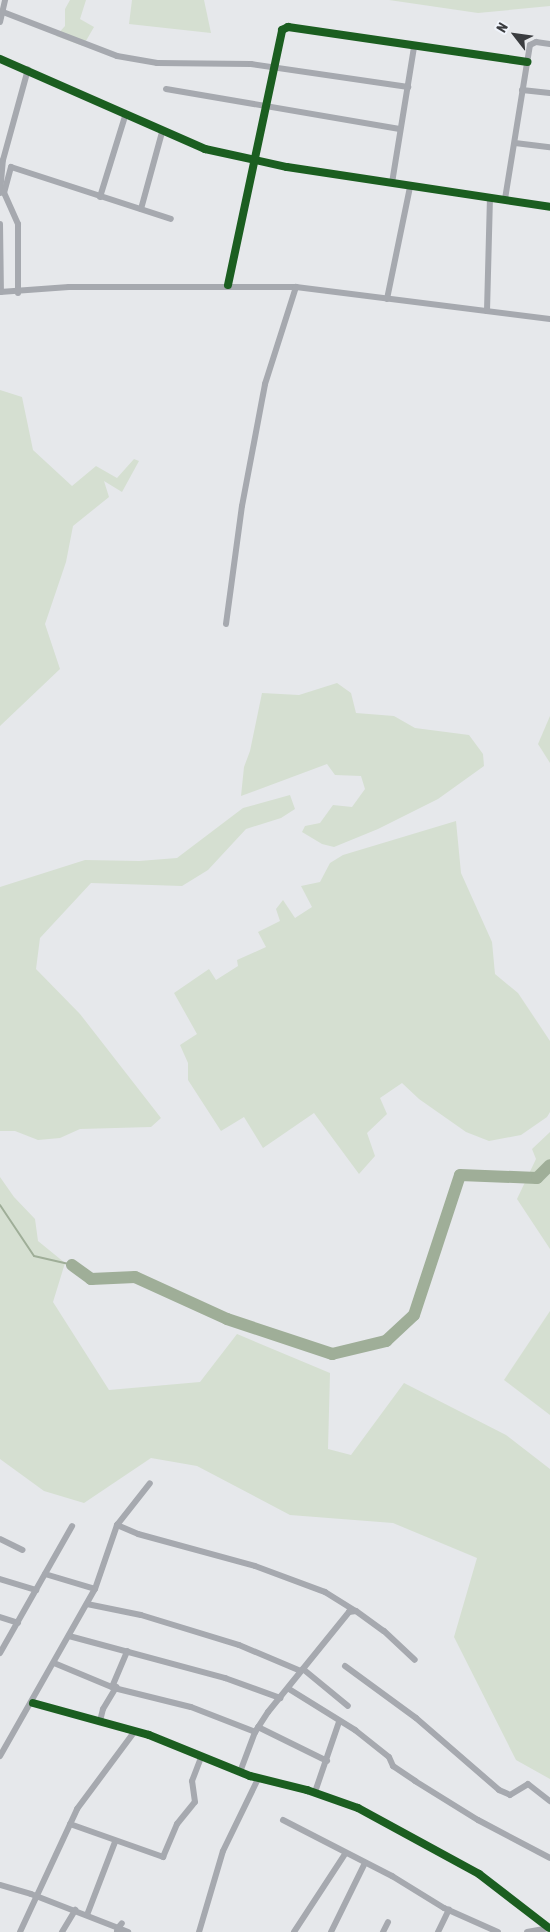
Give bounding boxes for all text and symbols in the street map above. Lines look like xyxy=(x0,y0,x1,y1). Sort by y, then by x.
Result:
north arrow xyxy=(490,10,540,60)
text: N xyxy=(493,20,511,35)

